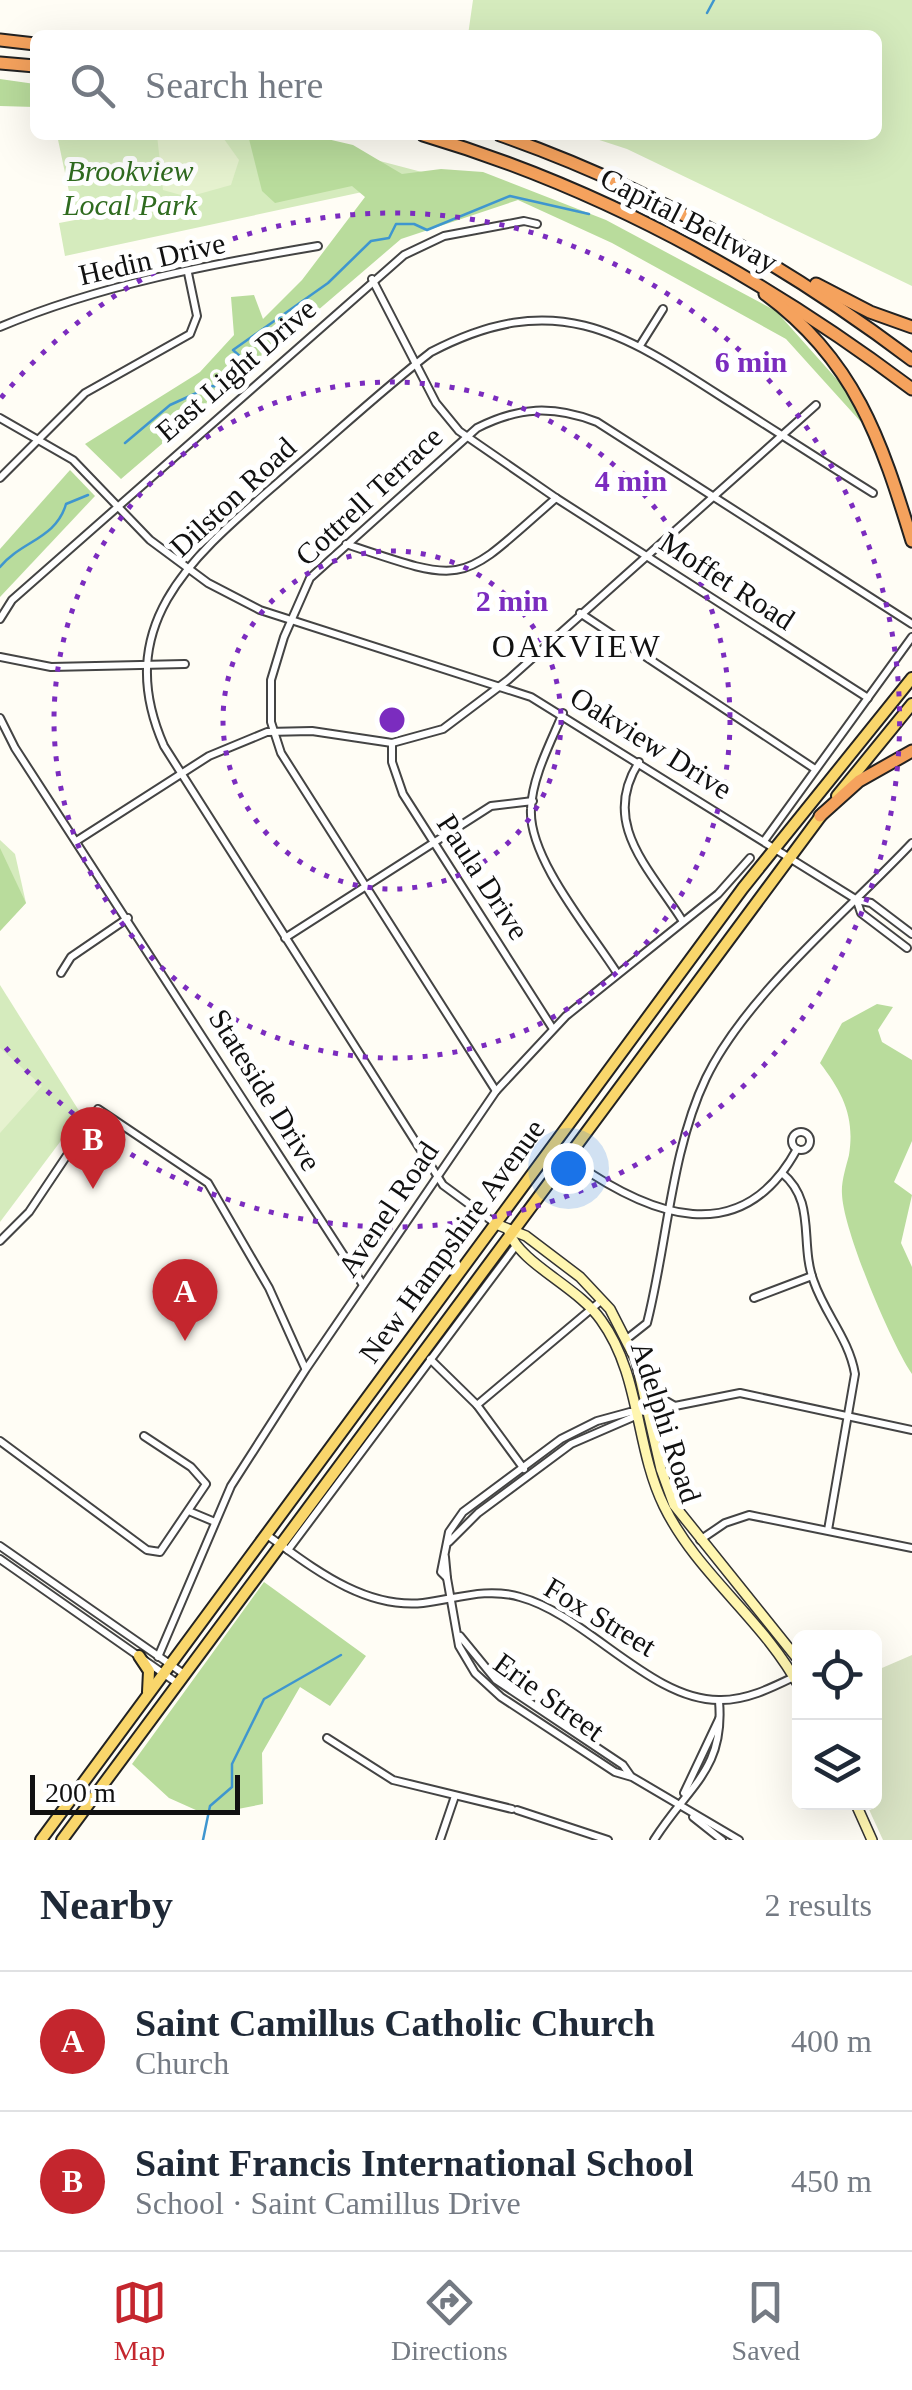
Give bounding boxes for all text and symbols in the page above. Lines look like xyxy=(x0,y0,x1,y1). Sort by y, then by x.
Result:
search box xyxy=(30,30,882,140)
icon: search xyxy=(65,58,120,113)
text: Search here xyxy=(145,64,323,106)
park label: Brookview Local Park xyxy=(62,154,198,221)
street label: Capital Beltway xyxy=(595,161,783,278)
street label: Hedin Drive xyxy=(76,226,228,291)
street label: East Light Drive xyxy=(149,292,322,448)
text: 6 min xyxy=(715,345,788,378)
street label: Cottrell Terrace xyxy=(289,419,449,572)
street label: Dilston Road xyxy=(163,430,302,563)
text: 4 min xyxy=(595,464,668,497)
street label: Moffet Road xyxy=(654,525,801,636)
text: 2 min xyxy=(476,584,549,617)
district label: OAKVIEW xyxy=(492,628,662,664)
street label: Oakview Drive xyxy=(564,680,738,805)
centre of rings xyxy=(374,702,410,738)
street label: Paula Drive xyxy=(431,808,536,945)
street label: Stateside Drive xyxy=(203,1003,328,1177)
pin: B xyxy=(61,1106,126,1189)
street label: New Hampshire Avenue xyxy=(352,1113,551,1369)
street label: Avenel Road xyxy=(331,1135,445,1282)
your location xyxy=(543,1143,594,1194)
pin: A xyxy=(152,1258,218,1341)
street label: Adelphi Road xyxy=(625,1337,708,1507)
street label: Fox Street xyxy=(539,1570,663,1663)
map controls xyxy=(792,1630,882,1810)
button: locate xyxy=(792,1630,882,1720)
street label: Erie Street xyxy=(488,1646,611,1748)
button: layers xyxy=(792,1720,882,1810)
scale bar xyxy=(30,1770,240,1814)
text: 200 m xyxy=(45,1777,116,1808)
text: Nearby xyxy=(40,1882,173,1928)
text: 2 results xyxy=(764,1887,872,1923)
text: Saint Camillus Catholic Church xyxy=(135,2002,655,2044)
text: A xyxy=(61,2023,84,2059)
text: 400 m xyxy=(791,2023,872,2059)
text: Church xyxy=(135,2045,229,2081)
text: Saint Francis International School xyxy=(135,2142,693,2184)
text: B xyxy=(62,2163,83,2199)
text: 450 m xyxy=(791,2163,872,2199)
text: School · Saint Camillus Drive xyxy=(135,2185,521,2221)
tab: Map xyxy=(112,2275,167,2367)
tab: Directions xyxy=(391,2275,508,2367)
tab: Saved xyxy=(732,2275,800,2367)

